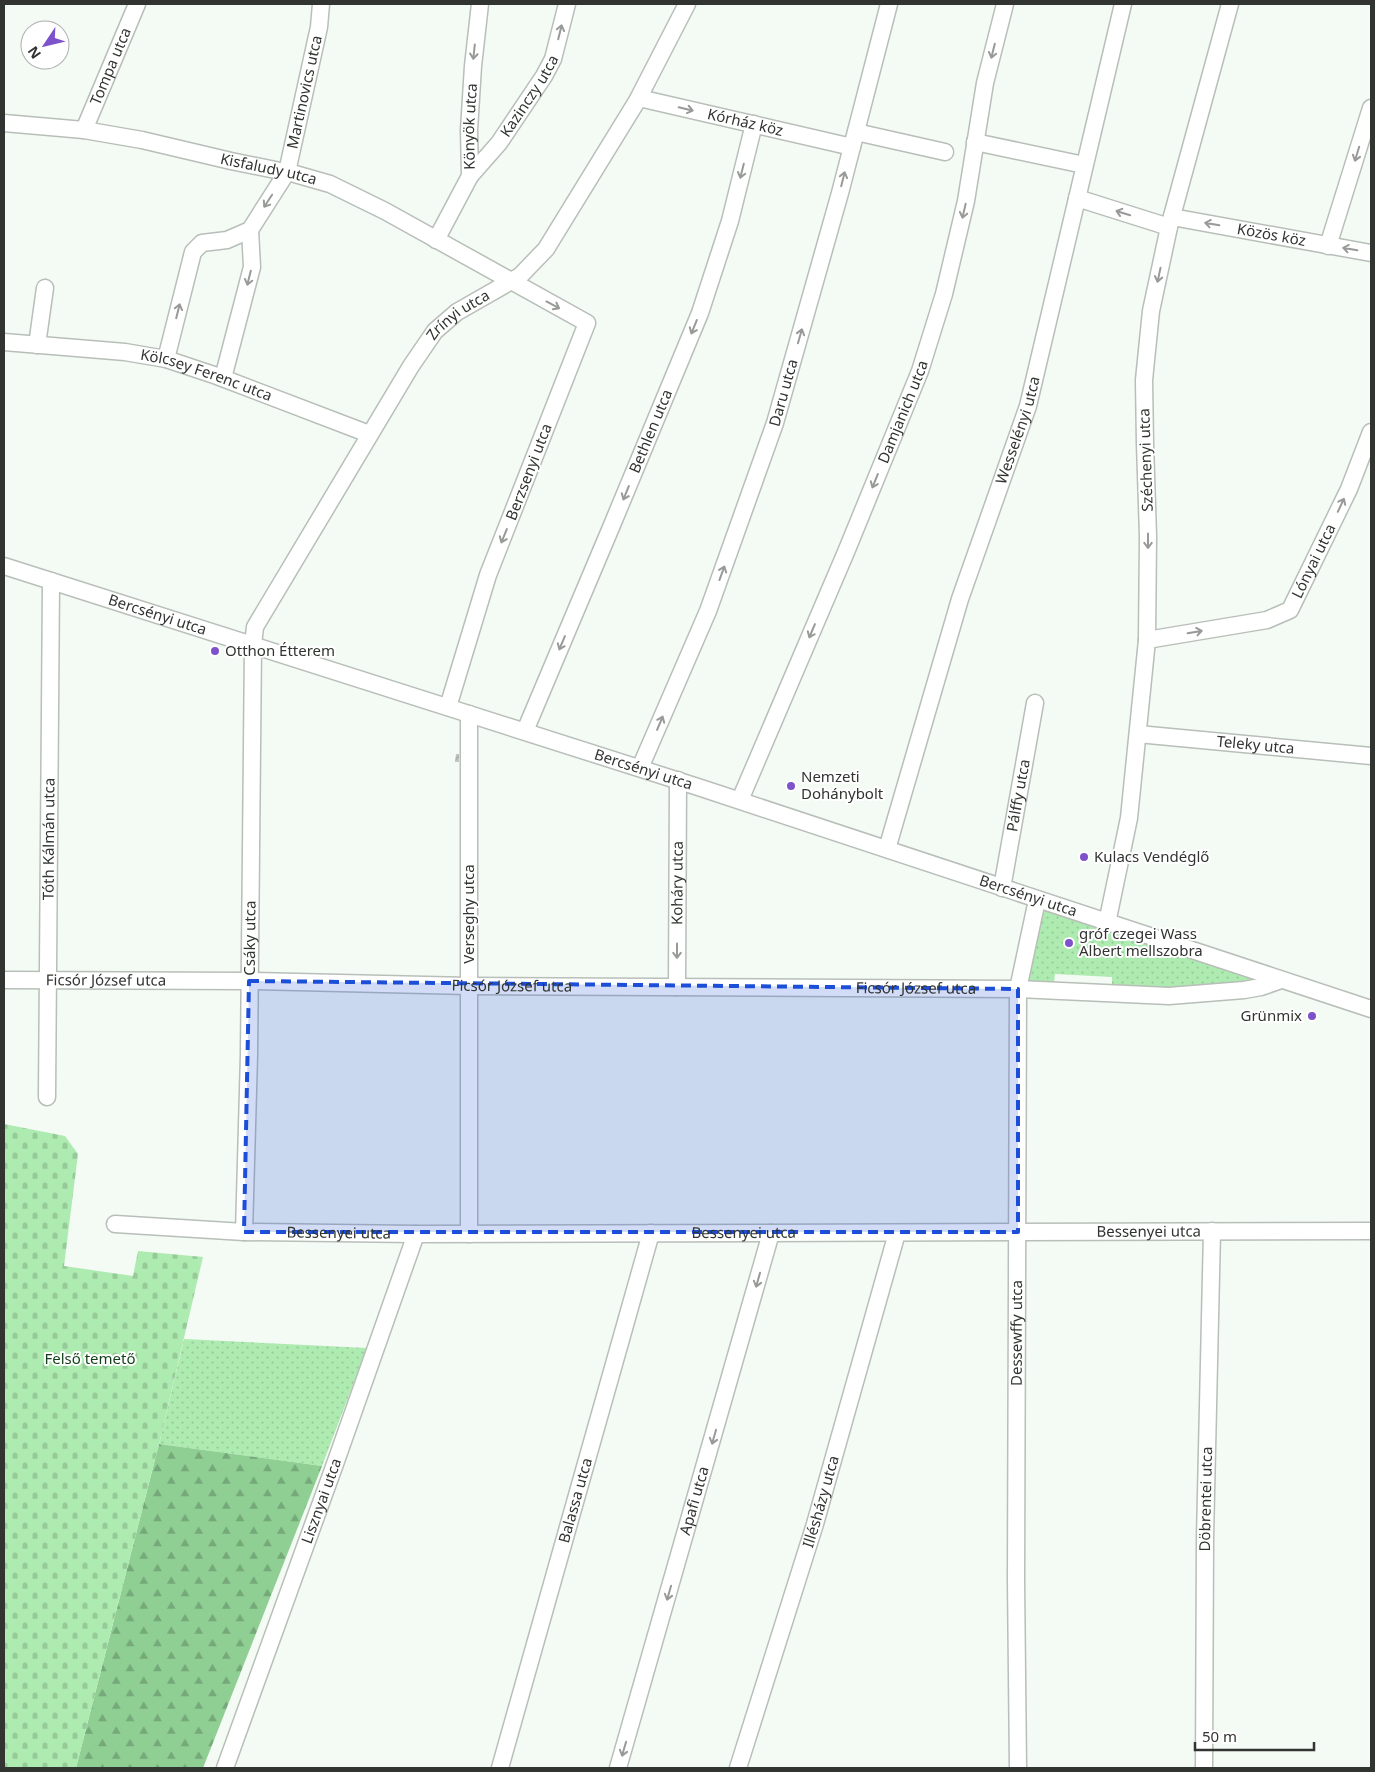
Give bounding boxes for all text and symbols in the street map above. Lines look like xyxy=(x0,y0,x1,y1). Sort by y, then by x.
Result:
north arrow xyxy=(20,20,70,70)
street label: Tompa utca xyxy=(85,24,135,108)
one-way arrow xyxy=(556,25,565,41)
street label: Martinovics utca xyxy=(281,33,326,151)
one-way arrow xyxy=(988,42,997,58)
text: N xyxy=(23,43,45,63)
one-way arrow xyxy=(469,44,479,60)
street label: Kazinczy utca xyxy=(495,51,562,141)
street label: Könyök utca xyxy=(458,83,481,170)
street label: Kórház köz xyxy=(706,103,785,140)
one-way arrow xyxy=(678,105,694,114)
one-way arrow xyxy=(1351,146,1361,162)
street label: Kisfaludy utca xyxy=(218,148,319,189)
one-way arrow xyxy=(737,163,746,179)
one-way arrow xyxy=(839,172,849,188)
one-way arrow xyxy=(263,194,274,208)
one-way arrow xyxy=(959,202,968,218)
one-way arrow xyxy=(1115,207,1131,217)
street label: Közös köz xyxy=(1236,218,1308,250)
one-way arrow xyxy=(1204,219,1220,229)
one-way arrow xyxy=(1342,244,1358,254)
one-way arrow xyxy=(1154,266,1163,282)
one-way arrow xyxy=(244,269,253,285)
street label: Zrínyi utca xyxy=(421,285,493,343)
one-way arrow xyxy=(545,300,560,310)
one-way arrow xyxy=(174,304,183,320)
one-way arrow xyxy=(689,319,698,334)
one-way arrow xyxy=(795,328,805,344)
street label: Kölcsey Ferenc utca xyxy=(139,344,275,405)
street label: Daru utca xyxy=(764,357,802,429)
street label: Damjanich utca xyxy=(872,358,932,466)
street label: Wesselényi utca xyxy=(990,374,1044,487)
street label: Bethlen utca xyxy=(624,386,676,476)
street label: Széchenyi utca xyxy=(1133,408,1157,512)
street label: Berzsenyi utca xyxy=(500,420,556,523)
one-way arrow xyxy=(869,473,879,488)
one-way arrow xyxy=(620,485,630,500)
one-way arrow xyxy=(1337,498,1346,513)
street label: Lónyai utca xyxy=(1286,520,1339,601)
one-way arrow xyxy=(499,528,508,543)
one-way arrow xyxy=(1143,532,1153,549)
one-way arrow xyxy=(718,566,727,582)
street label: Bercsényi utca xyxy=(106,589,209,639)
one-way arrow xyxy=(807,623,816,638)
one-way arrow xyxy=(1186,626,1202,636)
one-way arrow xyxy=(557,635,566,650)
place label: Otthon Étterem xyxy=(225,640,335,660)
marker: Otthon Étterem xyxy=(209,645,221,657)
one-way arrow xyxy=(655,716,665,731)
street label: Teleky utca xyxy=(1216,730,1295,758)
street label: Bercsényi utca xyxy=(592,744,695,794)
street label: Pálffy utca xyxy=(1001,757,1034,833)
place label: Nemzeti Dohánybolt xyxy=(801,766,884,803)
street label: Tóth Kálmán utca xyxy=(38,778,58,900)
marker: Nemzeti Dohánybolt xyxy=(785,780,797,792)
street label: Koháry utca xyxy=(666,841,687,925)
place label: Kulacs Vendéglő xyxy=(1094,846,1209,866)
marker: Kulacs Vendéglő xyxy=(1078,851,1090,863)
street label: Verseghy utca xyxy=(458,864,478,964)
street label: Bercsényi utca xyxy=(977,869,1080,920)
street label: Csáky utca xyxy=(239,900,260,976)
place label: gróf czegei Wass Albert mellszobra xyxy=(1079,923,1203,960)
marker: gróf czegei Wass Albert mellszobra xyxy=(1063,937,1075,949)
one-way arrow xyxy=(672,943,682,959)
street label: Ficsór József utca xyxy=(46,969,166,990)
street label: Ficsór József utca xyxy=(452,975,572,996)
street label: Ficsór József utca xyxy=(856,977,976,998)
place label: Grünmix xyxy=(1241,1005,1302,1025)
marker: Grünmix xyxy=(1306,1010,1318,1022)
street label: Bessenyei utca xyxy=(286,1221,391,1243)
street label: Bessenyei utca xyxy=(1096,1221,1201,1241)
street label: Bessenyei utca xyxy=(691,1222,796,1242)
one-way arrow xyxy=(753,1272,762,1288)
street label: Dessewffy utca xyxy=(1006,1280,1026,1386)
park label: Felső temető xyxy=(44,1348,136,1368)
one-way arrow xyxy=(709,1428,718,1444)
street label: Döbrentei utca xyxy=(1194,1446,1216,1552)
street label: Illésházy utca xyxy=(797,1453,843,1550)
street label: Lisznyai utca xyxy=(296,1455,345,1546)
street label: Balassa utca xyxy=(553,1455,596,1545)
street label: Apafi utca xyxy=(674,1464,713,1537)
one-way arrow xyxy=(664,1584,674,1600)
scale bar xyxy=(1195,1720,1314,1752)
text: 50 m xyxy=(1202,1726,1237,1746)
one-way arrow xyxy=(618,1740,628,1756)

